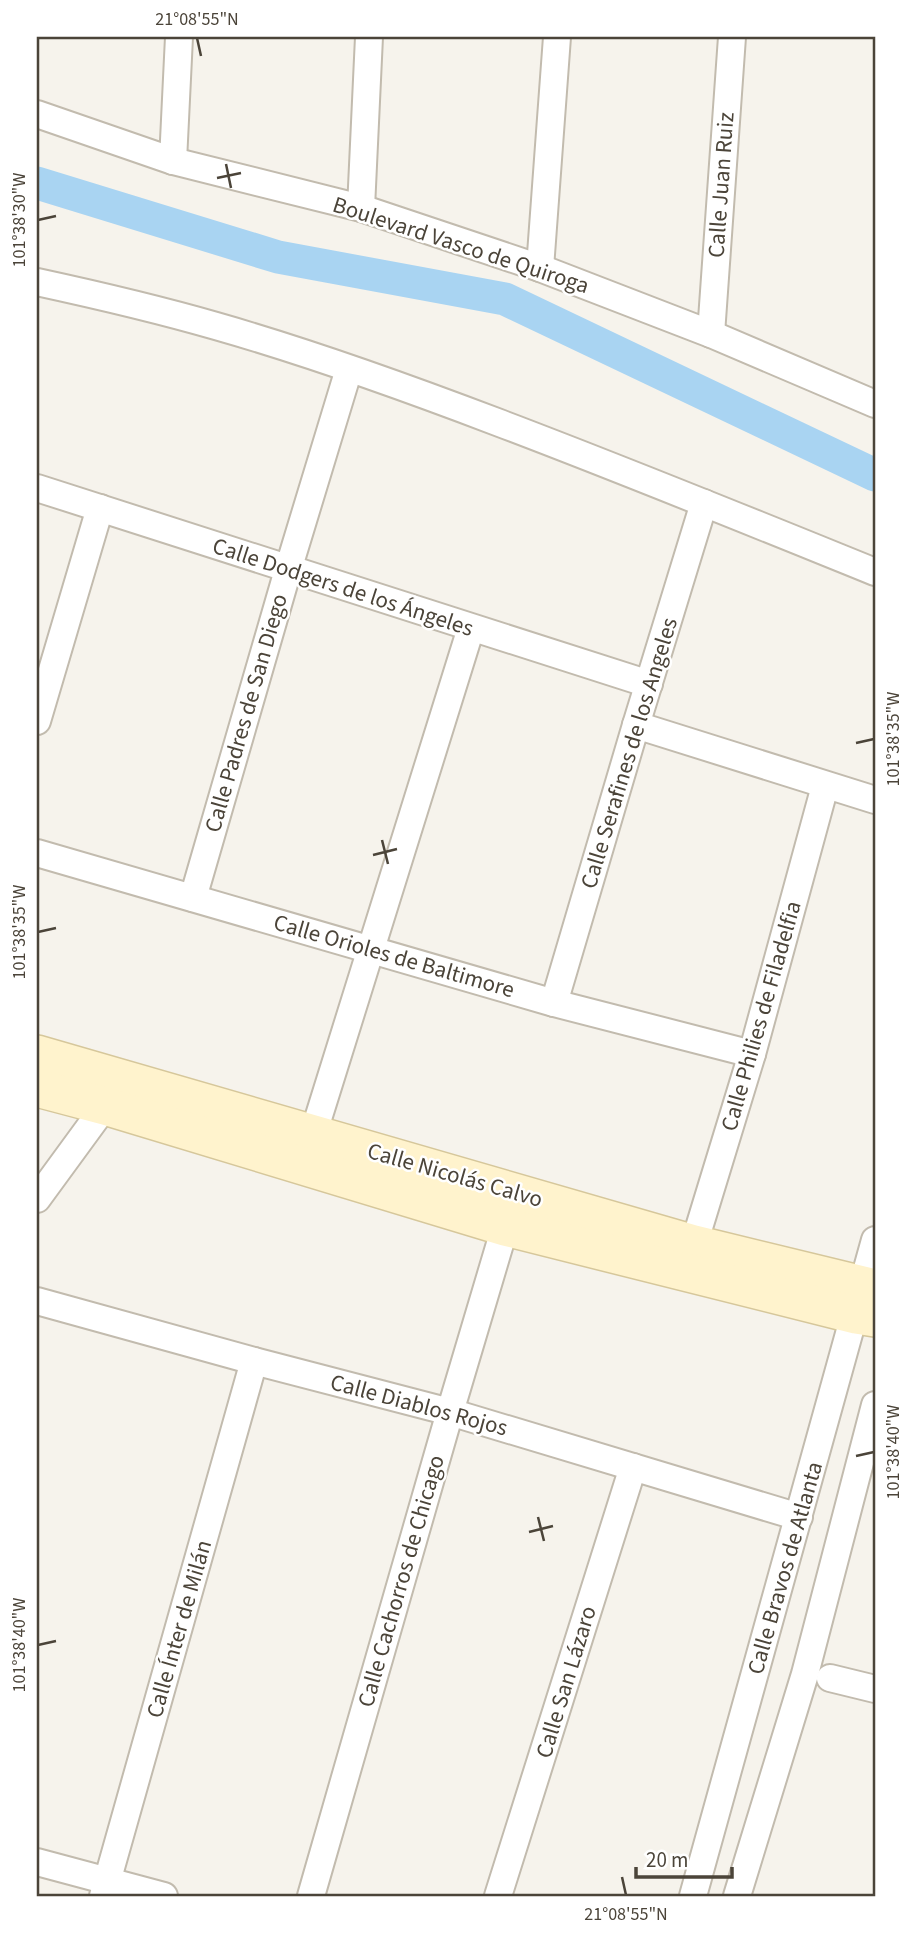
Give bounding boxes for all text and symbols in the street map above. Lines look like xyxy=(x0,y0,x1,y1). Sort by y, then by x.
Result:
text: 21°08'55"N xyxy=(155,7,239,32)
street label: Calle Juan Ruiz xyxy=(699,111,743,259)
text: 101°38'30"W xyxy=(7,173,32,267)
street label: Boulevard Vasco de Quiroga xyxy=(329,188,593,302)
street label: Calle Dodgers de los Ángeles xyxy=(208,529,478,645)
street label: Calle Padres de San Diego xyxy=(196,590,296,836)
street label: Calle Serafines de los Angeles xyxy=(572,613,686,893)
text: 101°38'35"W xyxy=(881,692,906,786)
text: 101°38'35"W xyxy=(7,885,32,979)
street label: Calle Philies de Filadelfia xyxy=(712,897,810,1135)
street label: Calle Orioles de Baltimore xyxy=(270,906,518,1006)
street label: Calle Nicolás Calvo xyxy=(364,1134,546,1216)
street label: Calle Diablos Rojos xyxy=(327,1365,511,1445)
text: 101°38'40"W xyxy=(881,1405,906,1499)
street label: Calle Cachorros de Chicago xyxy=(349,1451,453,1711)
street label: Calle Bravos de Atlanta xyxy=(739,1458,831,1678)
street label: Calle Ínter de Milán xyxy=(138,1536,220,1722)
text: 101°38'40"W xyxy=(7,1598,32,1692)
street label: Calle San Lázaro xyxy=(527,1602,605,1762)
scale bar xyxy=(636,1835,732,1879)
text: 20 m xyxy=(646,1845,688,1875)
text: 21°08'55"N xyxy=(584,1902,668,1927)

